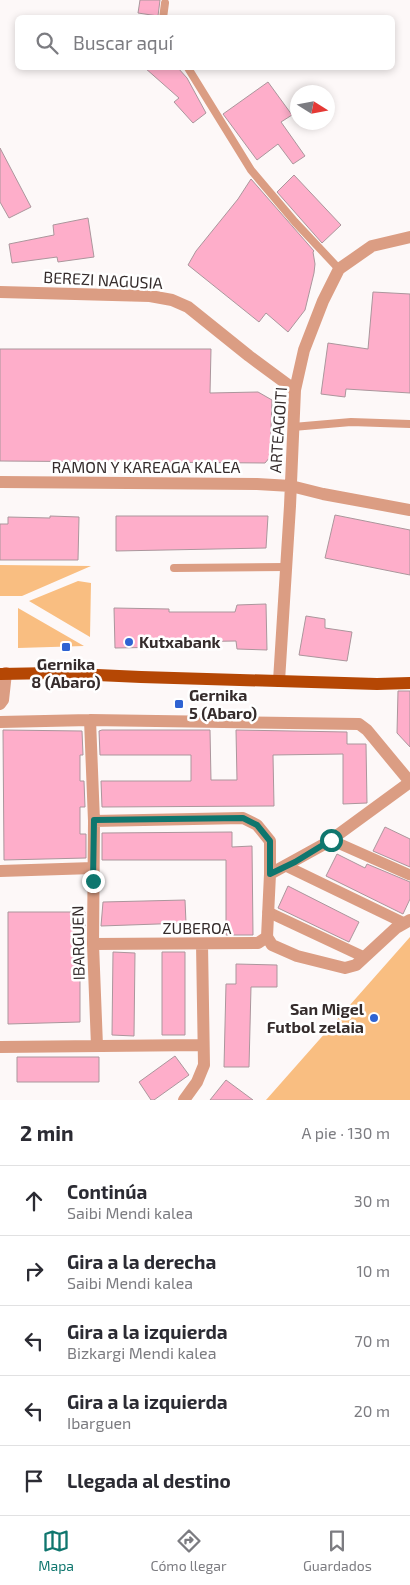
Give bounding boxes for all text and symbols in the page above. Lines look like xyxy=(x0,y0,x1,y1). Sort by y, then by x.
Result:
search box xyxy=(15,15,395,70)
icon: search xyxy=(33,29,61,57)
text: Buscar aquí xyxy=(73,31,173,54)
north arrow xyxy=(290,85,335,130)
street label: BEREZI NAGUSIA xyxy=(43,267,163,292)
street label: ARTEAGOITI xyxy=(265,386,290,474)
street label: RAMON Y KAREAGA KALEA xyxy=(51,457,241,476)
place label: Kutxabank xyxy=(139,632,221,651)
marker: Kutxabank xyxy=(123,636,135,648)
marker: Gernika 8 (Abaro) xyxy=(60,641,72,653)
place label: Gernika 8 (Abaro) xyxy=(31,654,101,691)
place label: Gernika 5 (Abaro) xyxy=(189,685,257,722)
marker: Gernika 5 (Abaro) xyxy=(173,698,185,710)
route start xyxy=(320,829,343,852)
route end xyxy=(82,870,105,893)
street label: IBARGUEN xyxy=(67,905,88,981)
street label: ZUBEROA xyxy=(162,918,232,937)
place label: San Migel Futbol zelaia xyxy=(267,999,365,1036)
marker: San Migel Futbol zelaia xyxy=(368,1012,380,1024)
text: 2 min xyxy=(20,1120,74,1145)
text: A pie · 130 m xyxy=(302,1123,390,1142)
text: Continúa xyxy=(67,1180,147,1203)
icon: ahead xyxy=(20,1187,48,1215)
text: 30 m xyxy=(354,1191,390,1210)
text: Saibi Mendi kalea xyxy=(67,1203,193,1222)
text: Gira a la derecha xyxy=(67,1250,216,1273)
icon: right xyxy=(20,1257,48,1285)
text: 10 m xyxy=(356,1261,390,1280)
text: Saibi Mendi kalea xyxy=(67,1273,193,1292)
text: Gira a la izquierda xyxy=(67,1320,228,1343)
icon: left xyxy=(20,1327,48,1355)
text: 70 m xyxy=(355,1331,390,1350)
text: Bizkargi Mendi kalea xyxy=(67,1343,216,1362)
text: Gira a la izquierda xyxy=(67,1390,228,1413)
icon: left xyxy=(20,1397,48,1425)
text: 20 m xyxy=(354,1401,390,1420)
text: Ibarguen xyxy=(67,1413,131,1432)
icon: arrive xyxy=(20,1467,48,1495)
text: Llegada al destino xyxy=(67,1469,231,1492)
tab: Mapa xyxy=(38,1527,74,1574)
tab: Cómo llegar xyxy=(150,1527,227,1574)
tab: Guardados xyxy=(303,1527,372,1574)

